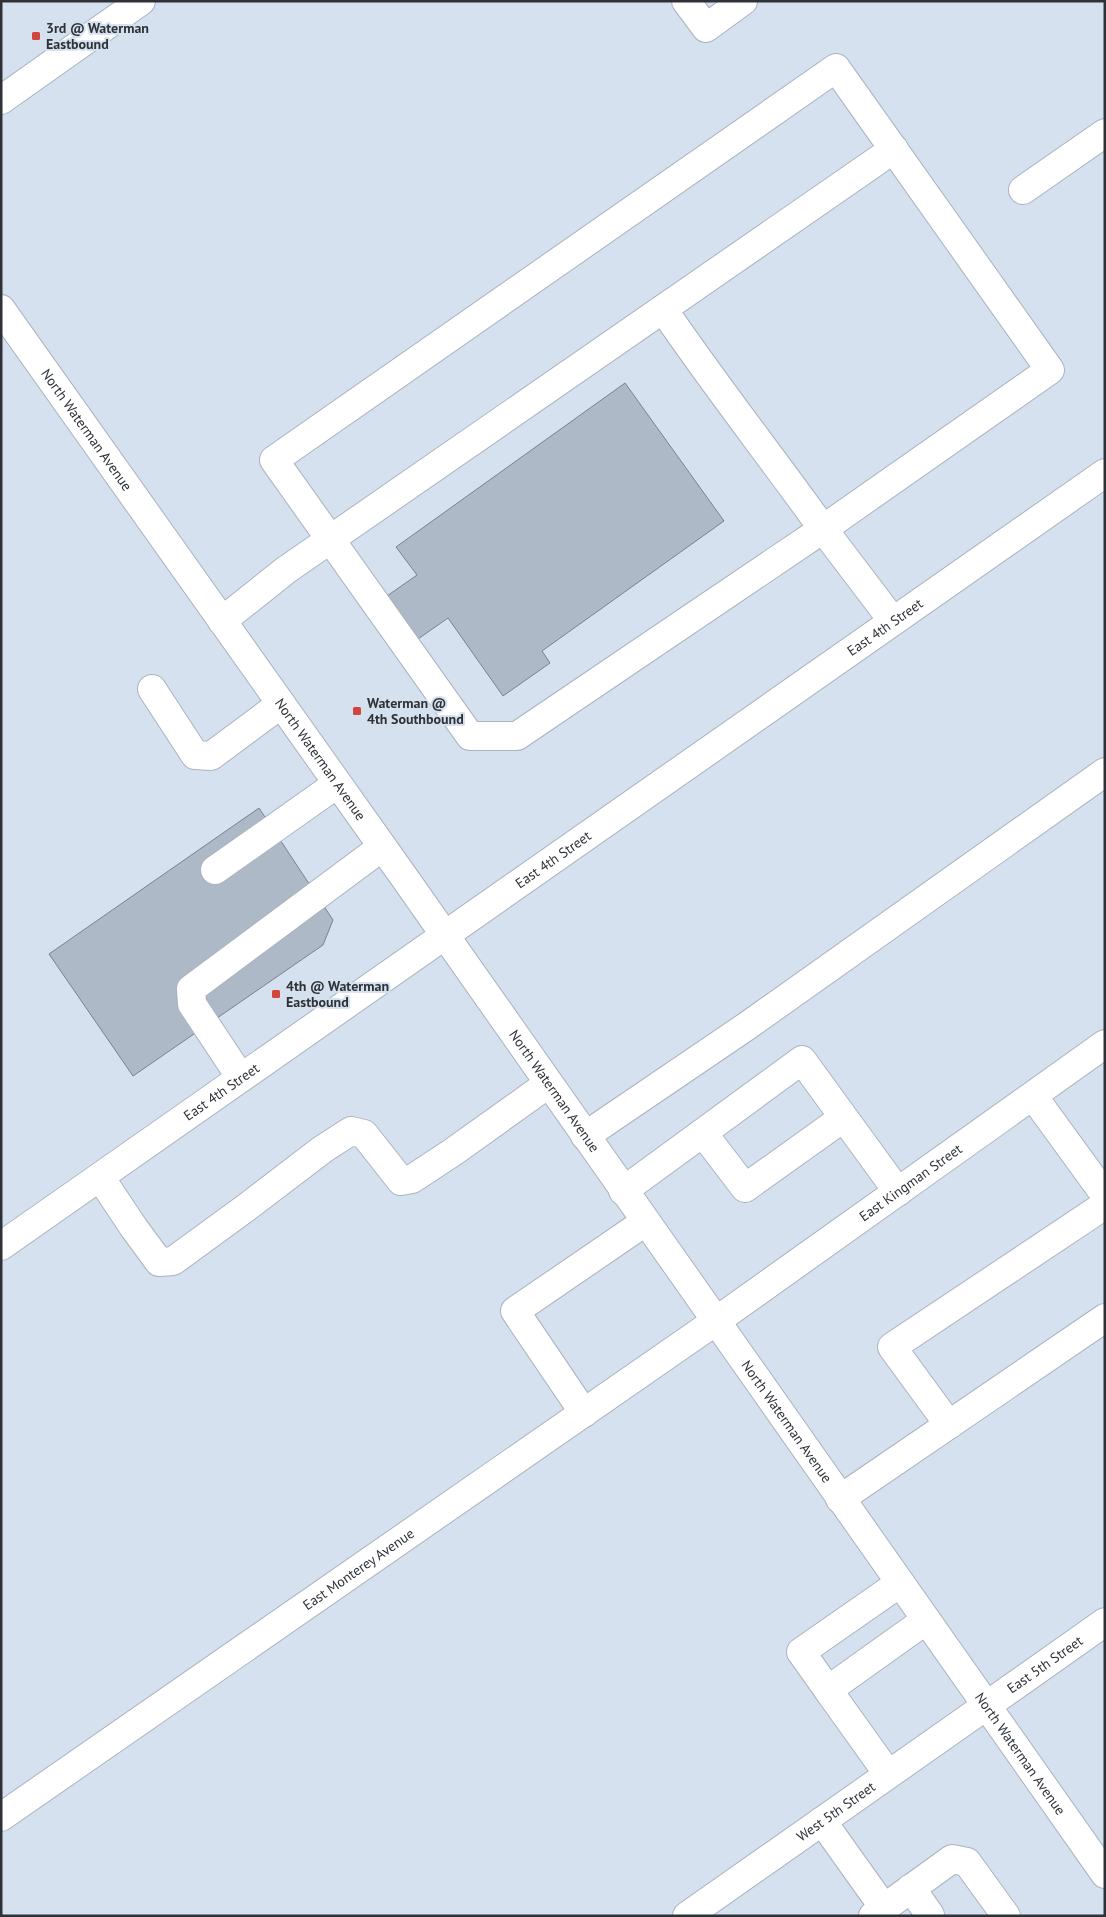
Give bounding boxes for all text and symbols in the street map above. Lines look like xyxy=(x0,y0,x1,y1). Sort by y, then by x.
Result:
place label: 3rd @ Waterman Eastbound xyxy=(46,19,149,53)
marker: 3rd @ Waterman Eastbound xyxy=(30,30,42,42)
street label: North Waterman Avenue xyxy=(37,365,136,494)
street label: East 4th Street xyxy=(843,594,926,660)
place label: Waterman @ 4th Southbound xyxy=(367,694,464,728)
street label: North Waterman Avenue xyxy=(271,695,370,824)
marker: Waterman @ 4th Southbound xyxy=(351,705,363,717)
street label: East 4th Street xyxy=(512,827,595,892)
place label: 4th @ Waterman Eastbound xyxy=(286,977,389,1011)
marker: 4th @ Waterman Eastbound xyxy=(270,988,282,1000)
street label: North Waterman Avenue xyxy=(505,1026,604,1156)
street label: East 4th Street xyxy=(180,1059,263,1124)
street label: East Kingman Street xyxy=(856,1140,966,1225)
street label: North Waterman Avenue xyxy=(738,1357,836,1486)
street label: East Monterey Avenue xyxy=(299,1524,418,1614)
street label: East 5th Street xyxy=(1003,1631,1086,1697)
street label: North Waterman Avenue xyxy=(971,1689,1070,1818)
street label: West 5th Street xyxy=(793,1777,879,1845)

